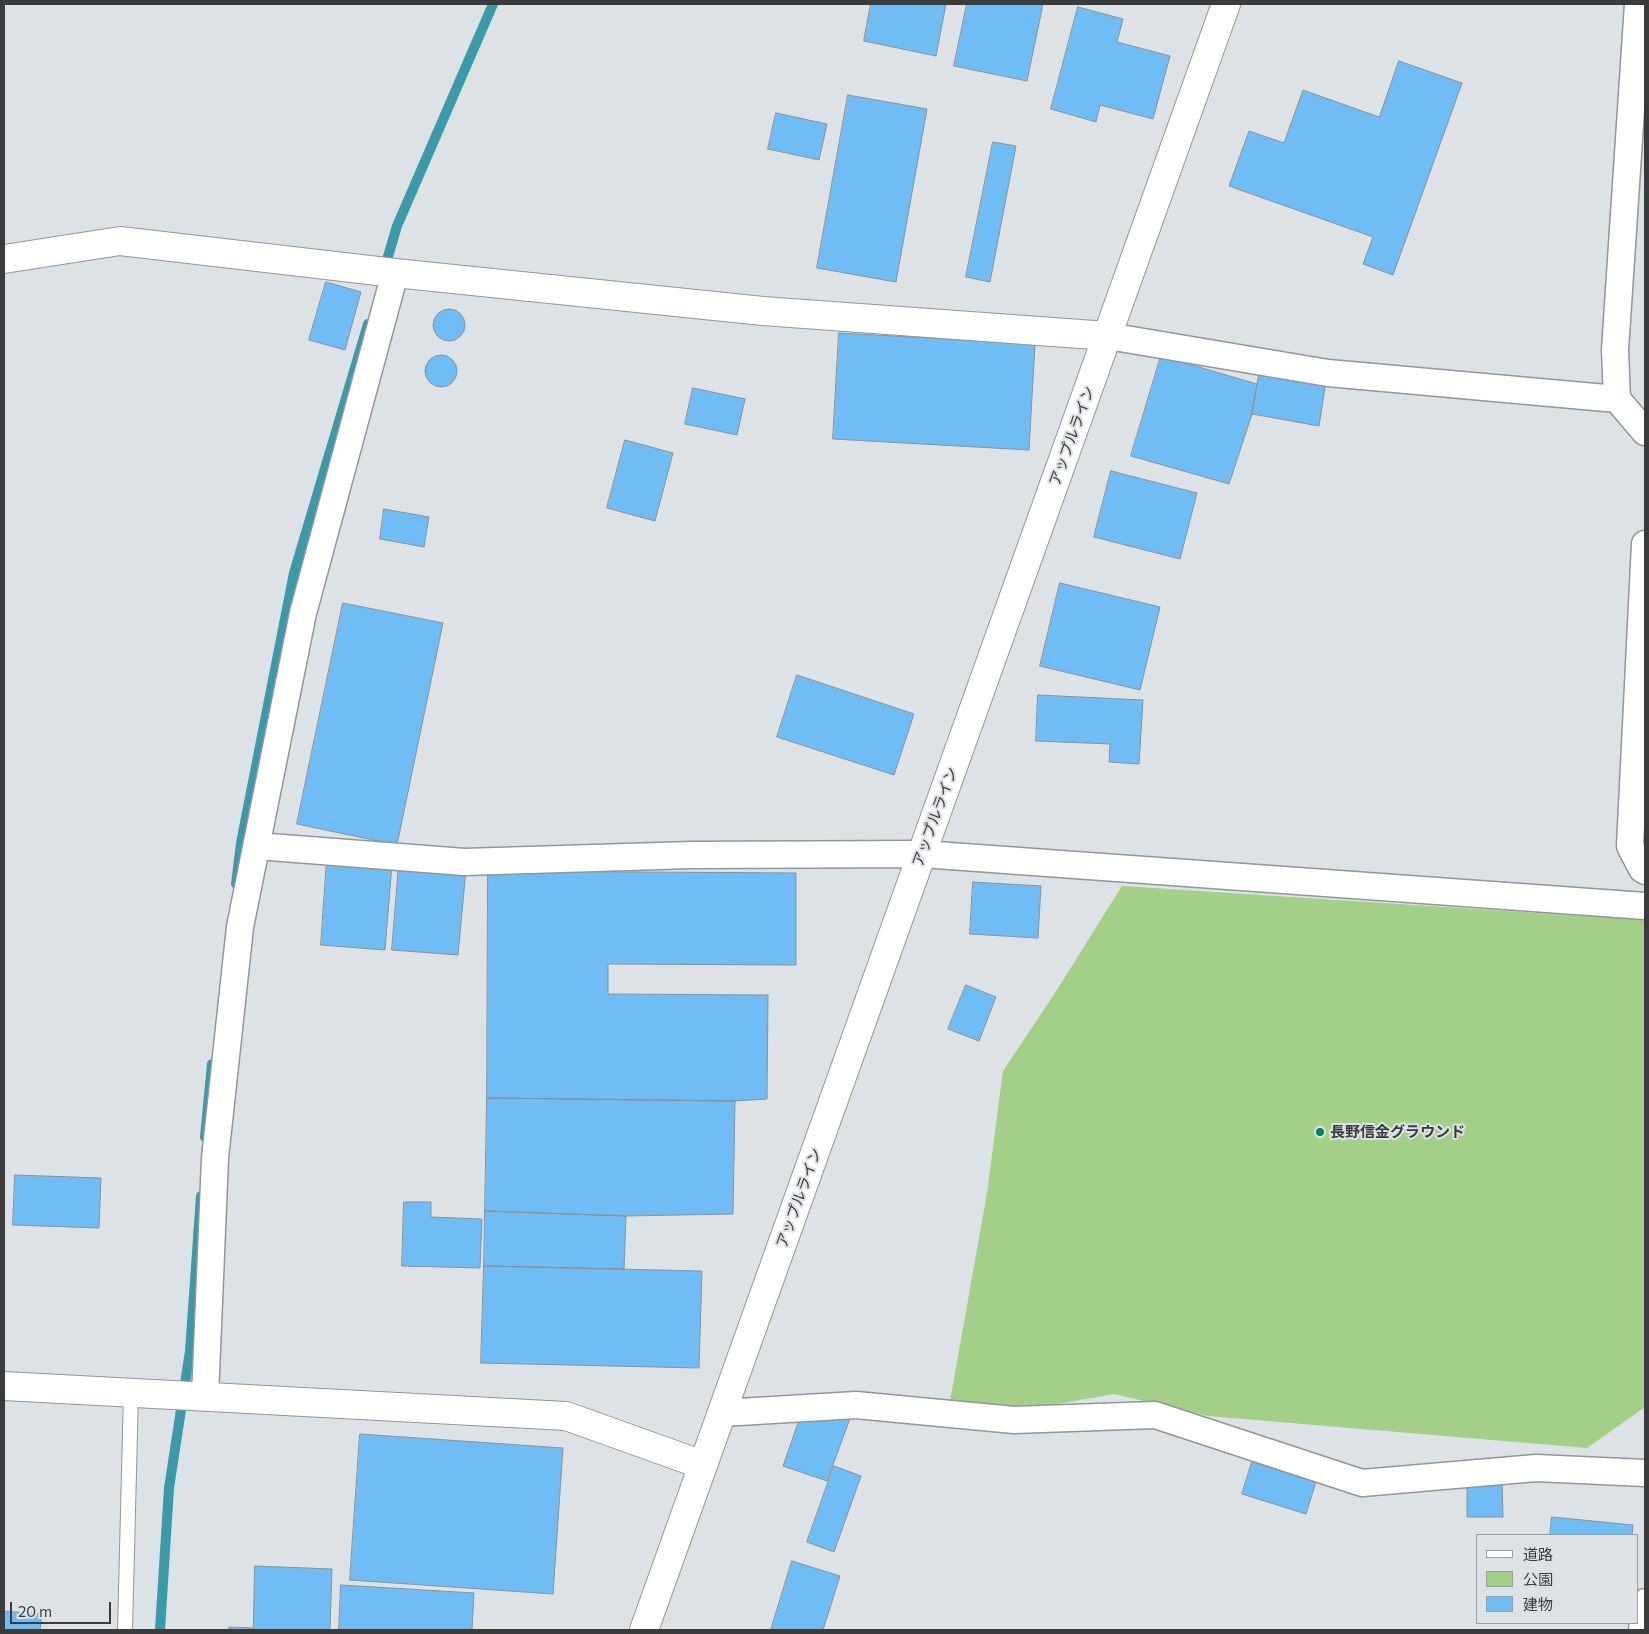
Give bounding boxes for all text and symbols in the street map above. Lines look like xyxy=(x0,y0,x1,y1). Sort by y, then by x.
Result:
street label: アップルライン xyxy=(1046,384,1098,488)
street label: アップルライン xyxy=(909,765,961,869)
place label: 長野信金グラウンド xyxy=(1330,1123,1465,1141)
marker: 長野信金グラウンド xyxy=(1314,1126,1326,1138)
street label: アップルライン xyxy=(773,1146,825,1250)
legend xyxy=(1476,1534,1639,1624)
text: 道路 xyxy=(1523,1545,1553,1563)
text: 公園 xyxy=(1523,1570,1553,1588)
scale bar xyxy=(12,1592,114,1624)
text: 建物 xyxy=(1523,1595,1553,1613)
text: 20 m xyxy=(18,1602,52,1620)

